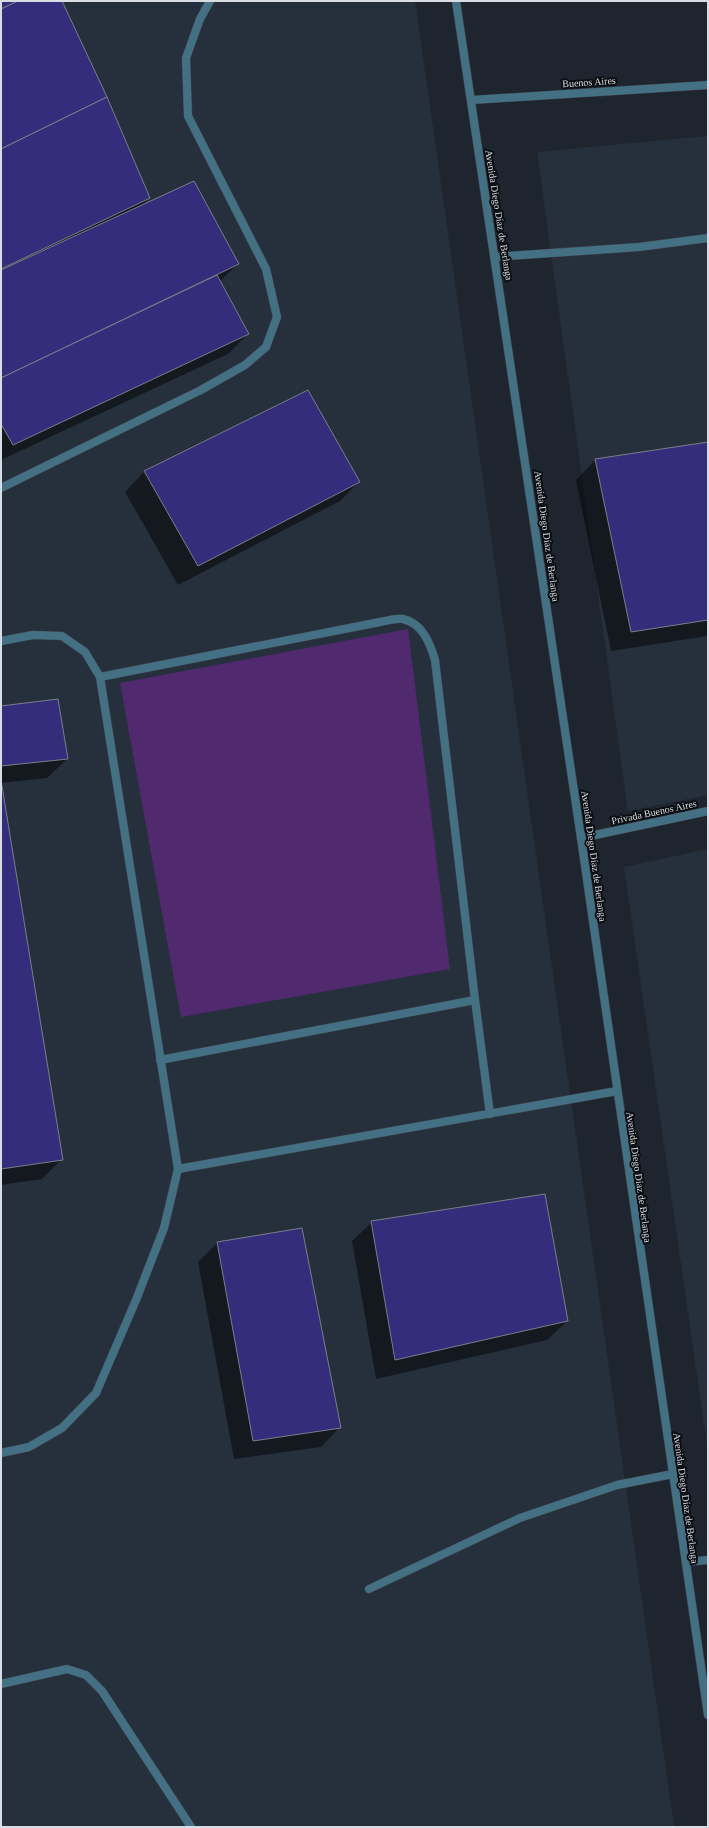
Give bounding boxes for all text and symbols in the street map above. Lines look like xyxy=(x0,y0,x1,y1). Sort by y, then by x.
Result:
street label: Buenos Aires xyxy=(562,75,616,89)
street label: Avenida Diego Díaz de Berlanga xyxy=(483,149,515,282)
street label: Avenida Diego Díaz de Berlanga xyxy=(532,470,562,603)
street label: Avenida Diego Díaz de Berlanga xyxy=(579,790,609,923)
street label: Privada Buenos Aires xyxy=(610,798,698,826)
street label: Avenida Diego Díaz de Berlanga xyxy=(624,1111,654,1244)
street label: Avenida Diego Díaz de Berlanga xyxy=(671,1432,701,1565)

